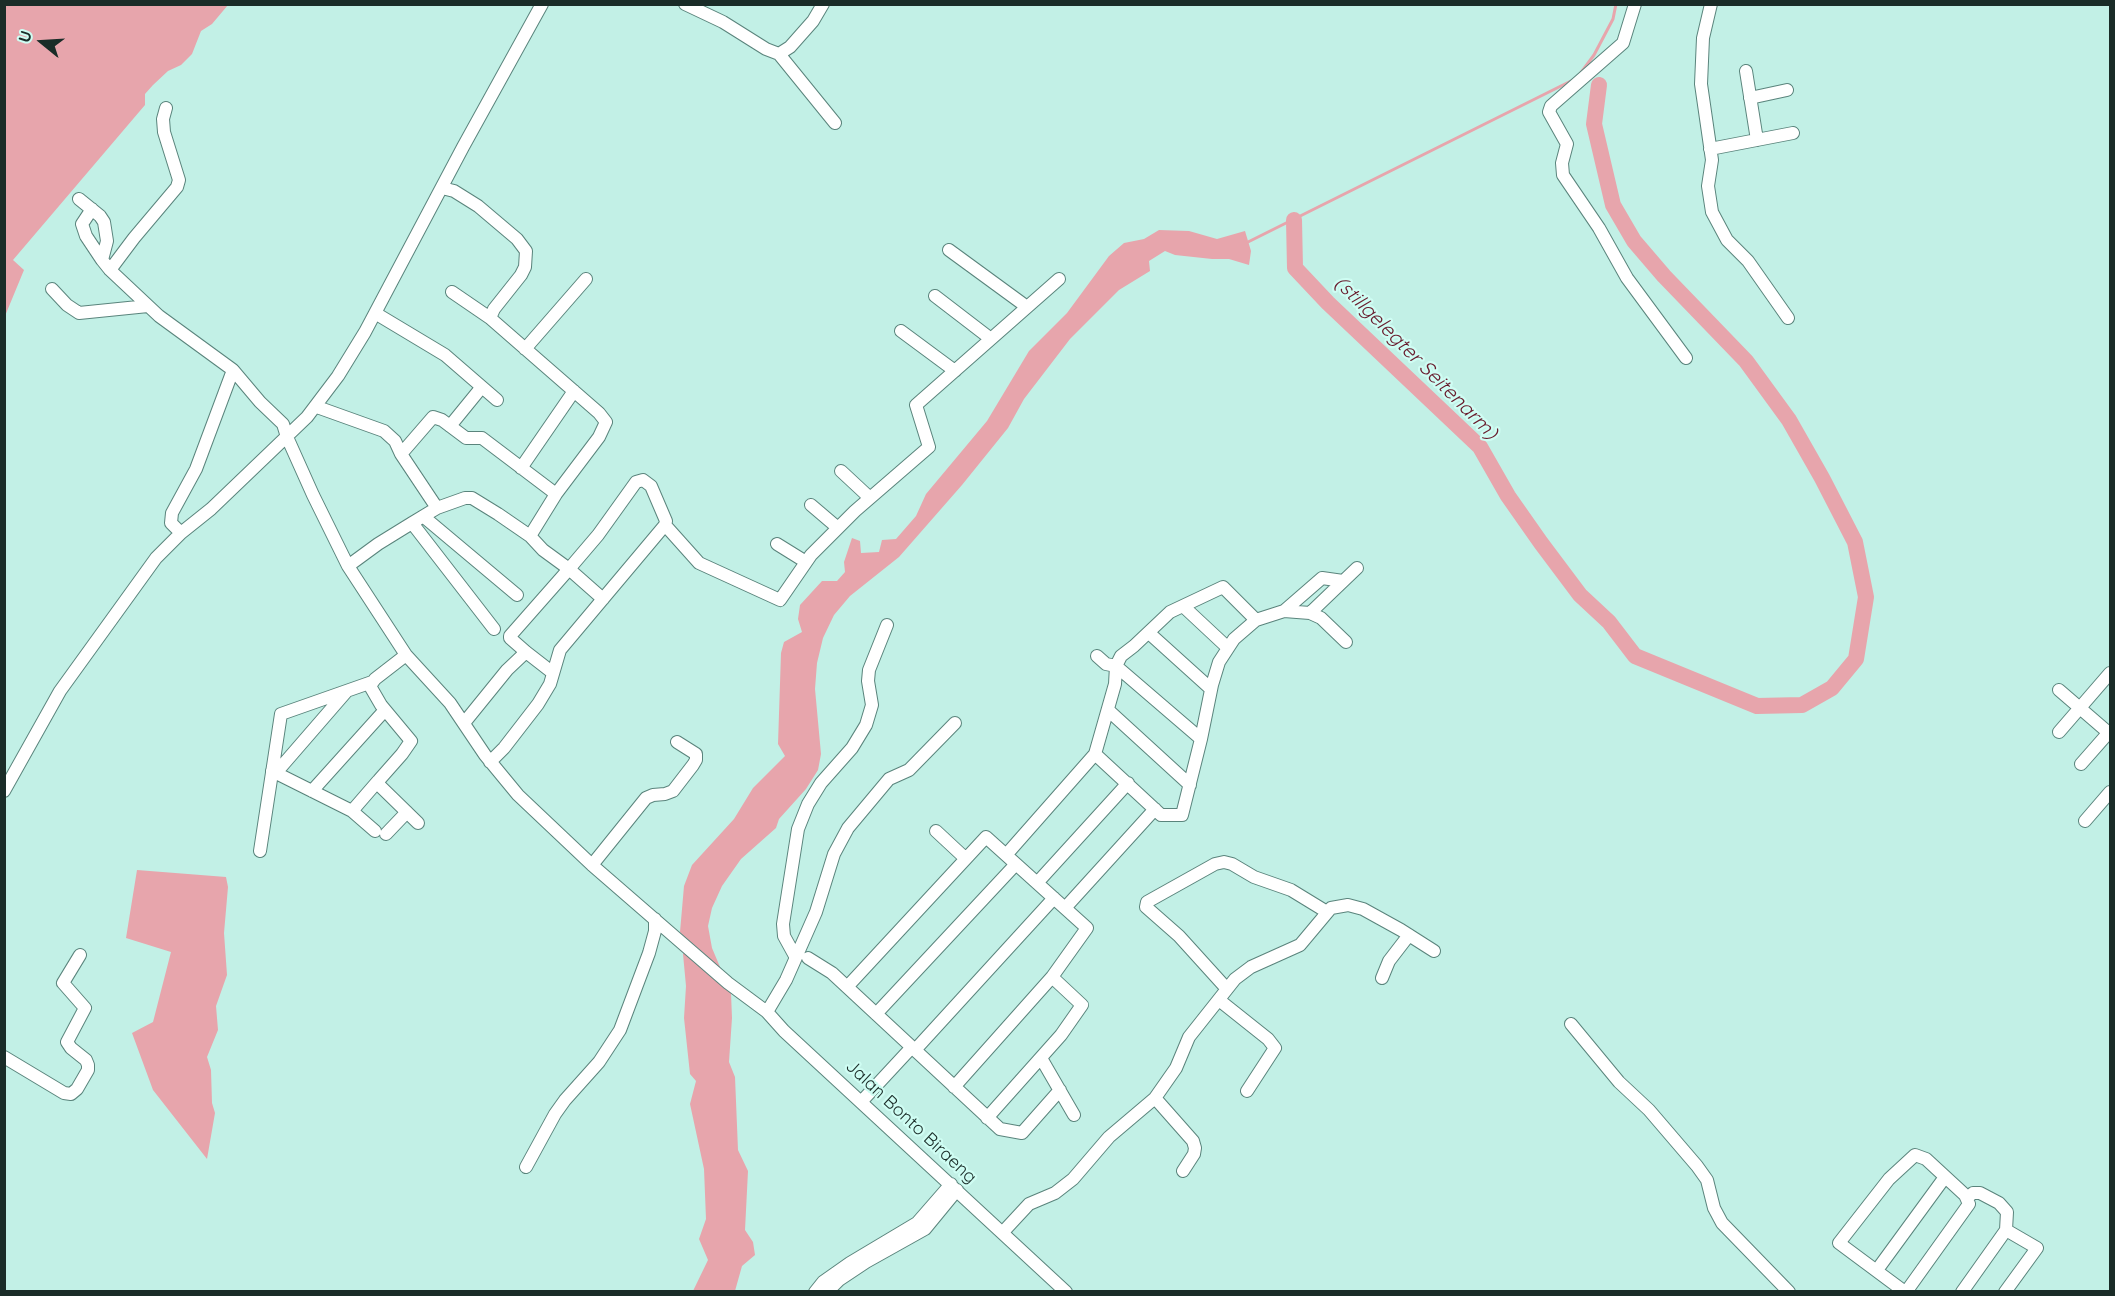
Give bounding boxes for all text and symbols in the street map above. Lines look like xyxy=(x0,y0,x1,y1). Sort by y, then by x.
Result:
north arrow xyxy=(12,12,72,72)
text: U xyxy=(14,28,36,45)
water label: (stillgelegter Seitenarm) xyxy=(1329,271,1503,445)
street label: Jalan Bonto Biraeng xyxy=(841,1056,981,1188)

